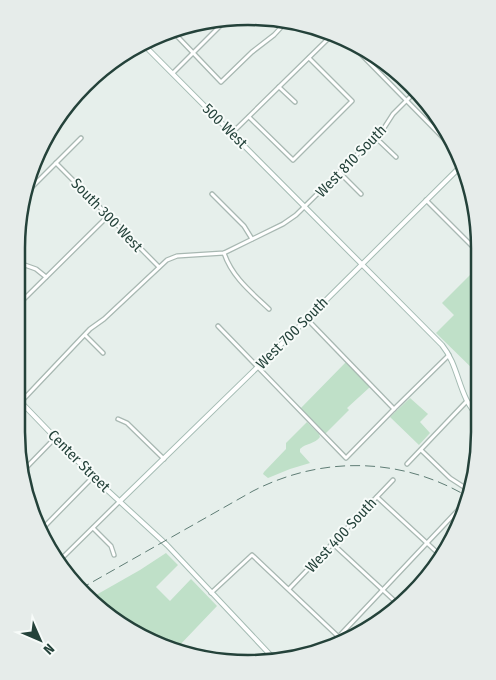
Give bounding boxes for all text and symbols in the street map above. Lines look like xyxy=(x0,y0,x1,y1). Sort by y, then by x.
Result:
street label: 500 West xyxy=(199,100,251,152)
street label: West 810 South xyxy=(312,121,390,201)
street label: South 300 West xyxy=(67,174,147,256)
street label: West 700 South xyxy=(252,293,332,373)
street label: Center Street xyxy=(44,426,114,496)
street label: West 400 South xyxy=(302,494,380,576)
north arrow xyxy=(15,615,65,665)
text: N xyxy=(40,640,58,658)

